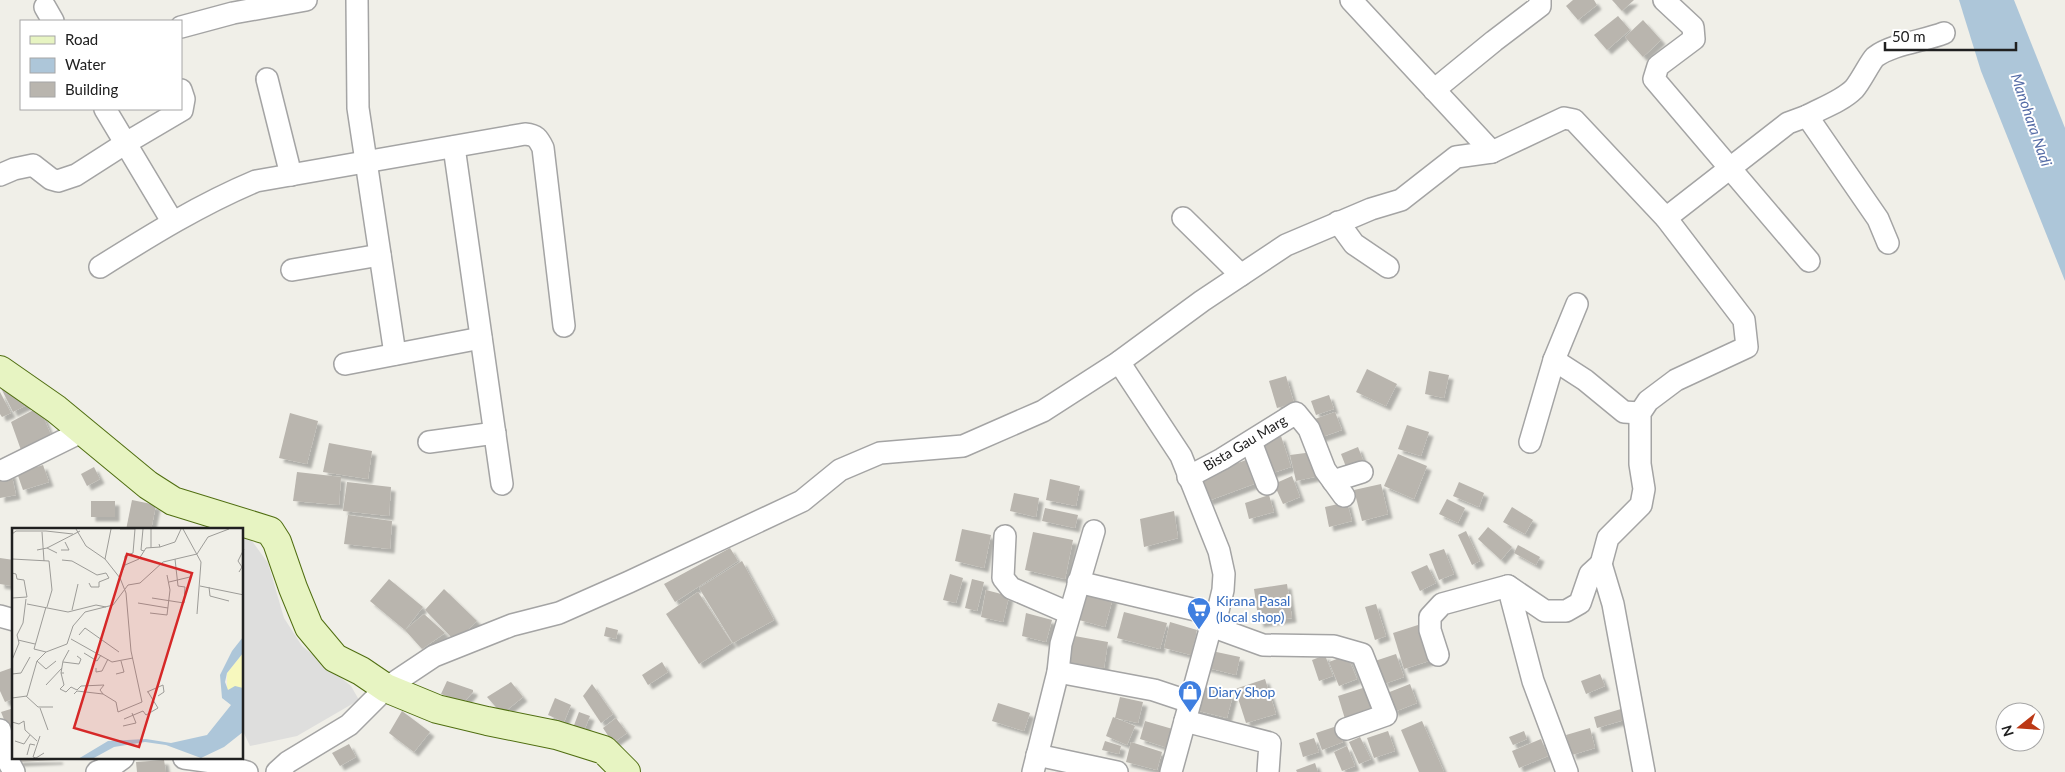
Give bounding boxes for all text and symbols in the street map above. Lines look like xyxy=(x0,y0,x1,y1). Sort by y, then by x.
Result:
legend xyxy=(20,20,182,110)
scale bar xyxy=(1885,20,2016,52)
text: 50 m xyxy=(1892,27,1926,45)
text: Road xyxy=(65,30,98,48)
text: Water xyxy=(65,55,106,73)
water label: Manohara Nadi xyxy=(2008,71,2056,169)
text: Building xyxy=(65,80,118,98)
street label: Bista Gau Marg xyxy=(1200,411,1290,474)
inset map xyxy=(12,528,244,760)
place label: Kirana Pasal (local shop) xyxy=(1216,592,1290,625)
supermarket icon: Kirana Pasal (local shop) xyxy=(1186,596,1212,630)
shop icon: Diary Shop xyxy=(1177,679,1203,713)
place label: Diary Shop xyxy=(1208,683,1276,700)
north arrow xyxy=(1995,702,2045,752)
text: N xyxy=(1997,723,2017,739)

